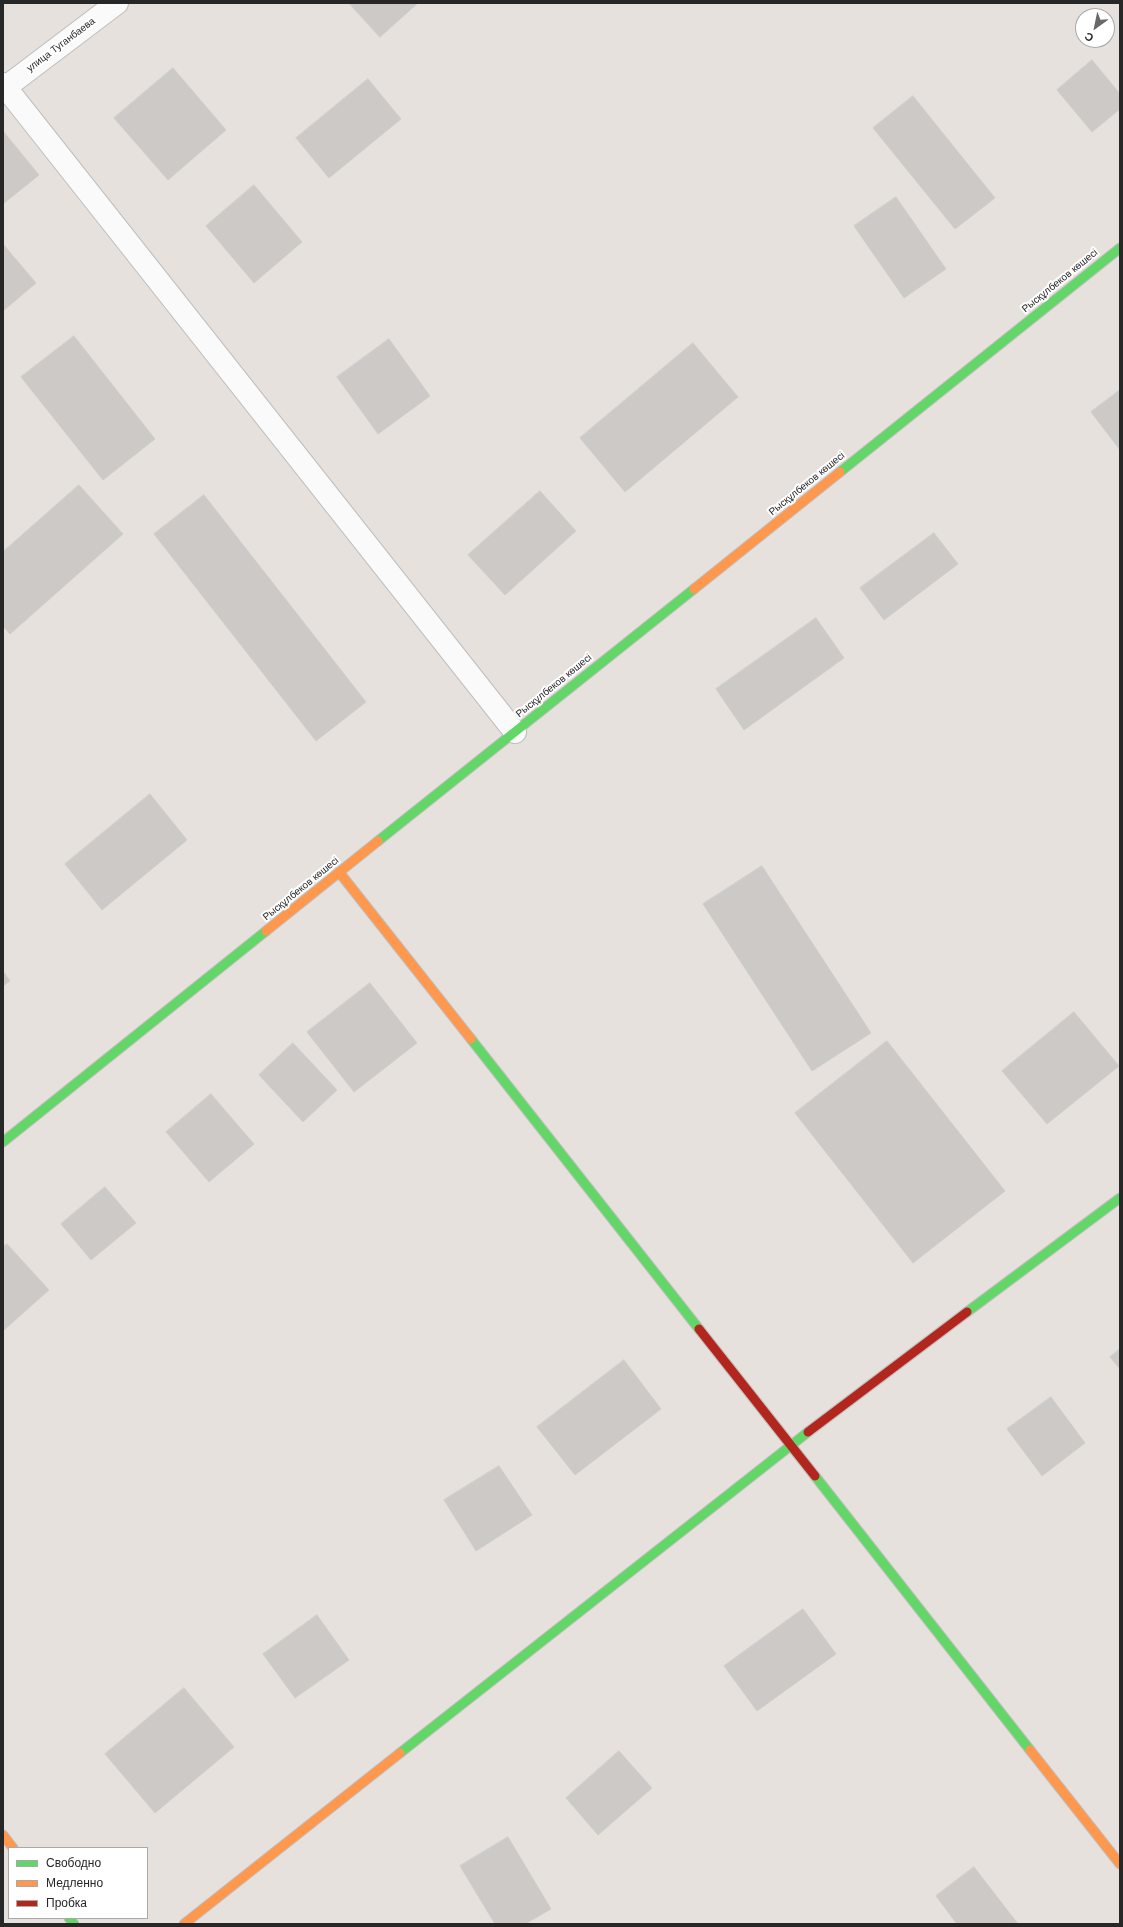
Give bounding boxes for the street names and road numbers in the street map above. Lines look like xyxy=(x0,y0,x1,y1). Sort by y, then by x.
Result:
street label: улица Туганбаева xyxy=(24,15,98,75)
street label: Рысқұлбеков көшесі xyxy=(1020,247,1100,315)
street label: Рысқұлбеков көшесі xyxy=(767,450,847,518)
street label: Рысқұлбеков көшесі xyxy=(514,652,594,720)
street label: Рысқұлбеков көшесі xyxy=(261,855,341,923)

